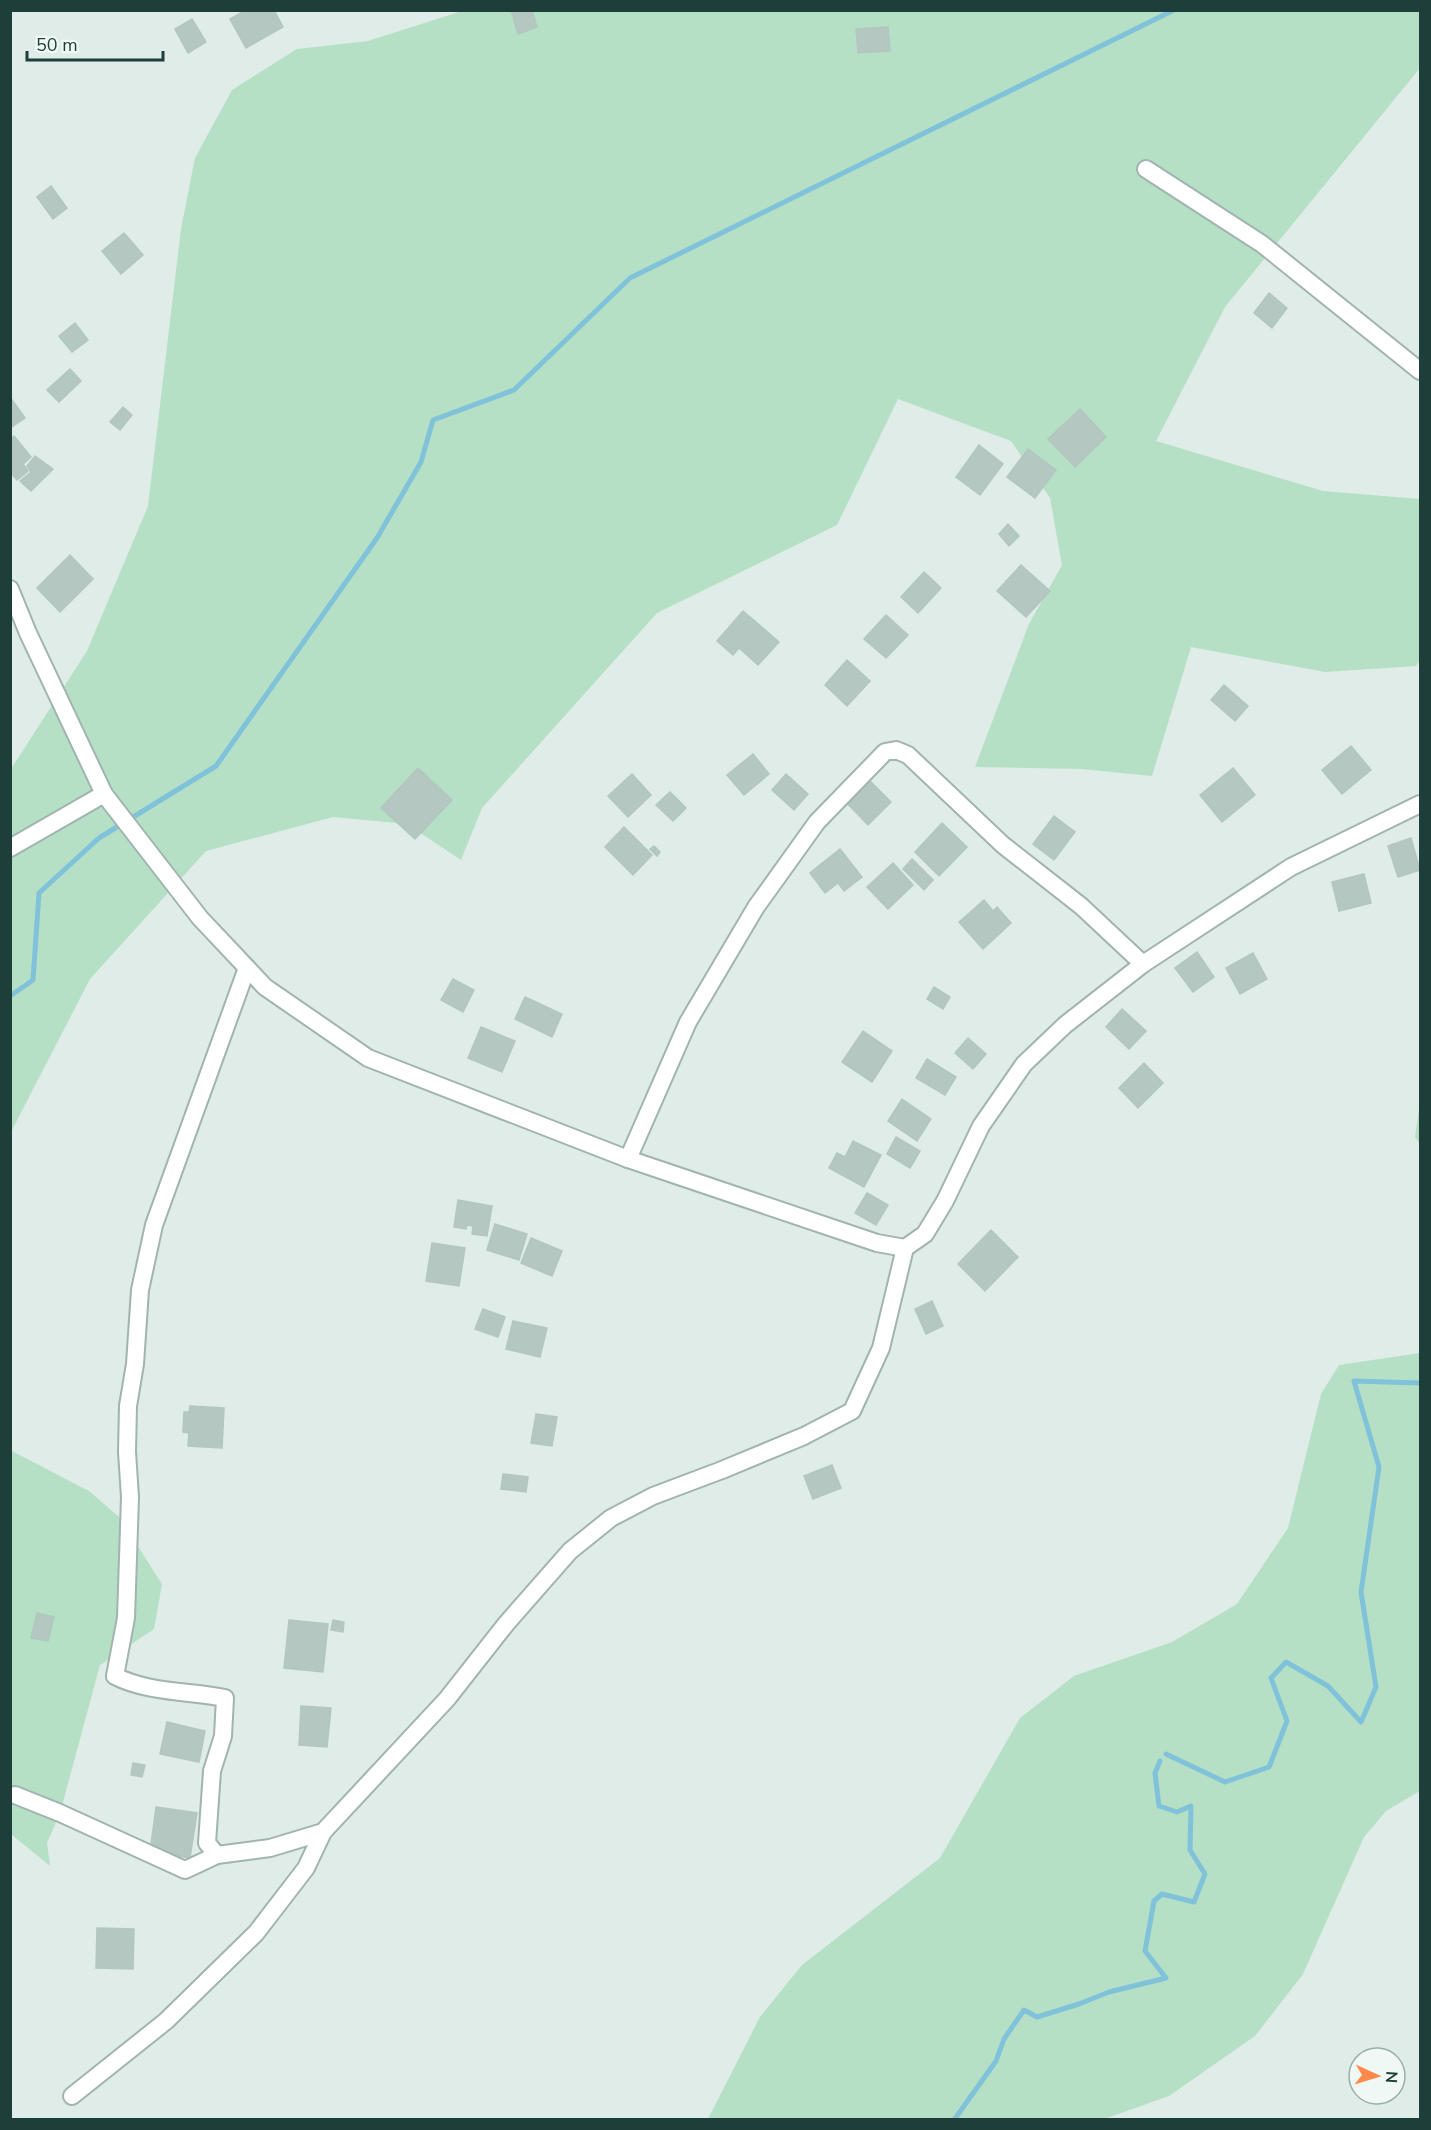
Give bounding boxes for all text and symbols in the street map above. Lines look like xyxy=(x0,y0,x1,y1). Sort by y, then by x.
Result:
scale bar xyxy=(27,24,164,62)
text: 50 m xyxy=(36,33,78,57)
north arrow xyxy=(1347,2046,1407,2106)
text: N xyxy=(1380,2070,1402,2084)

